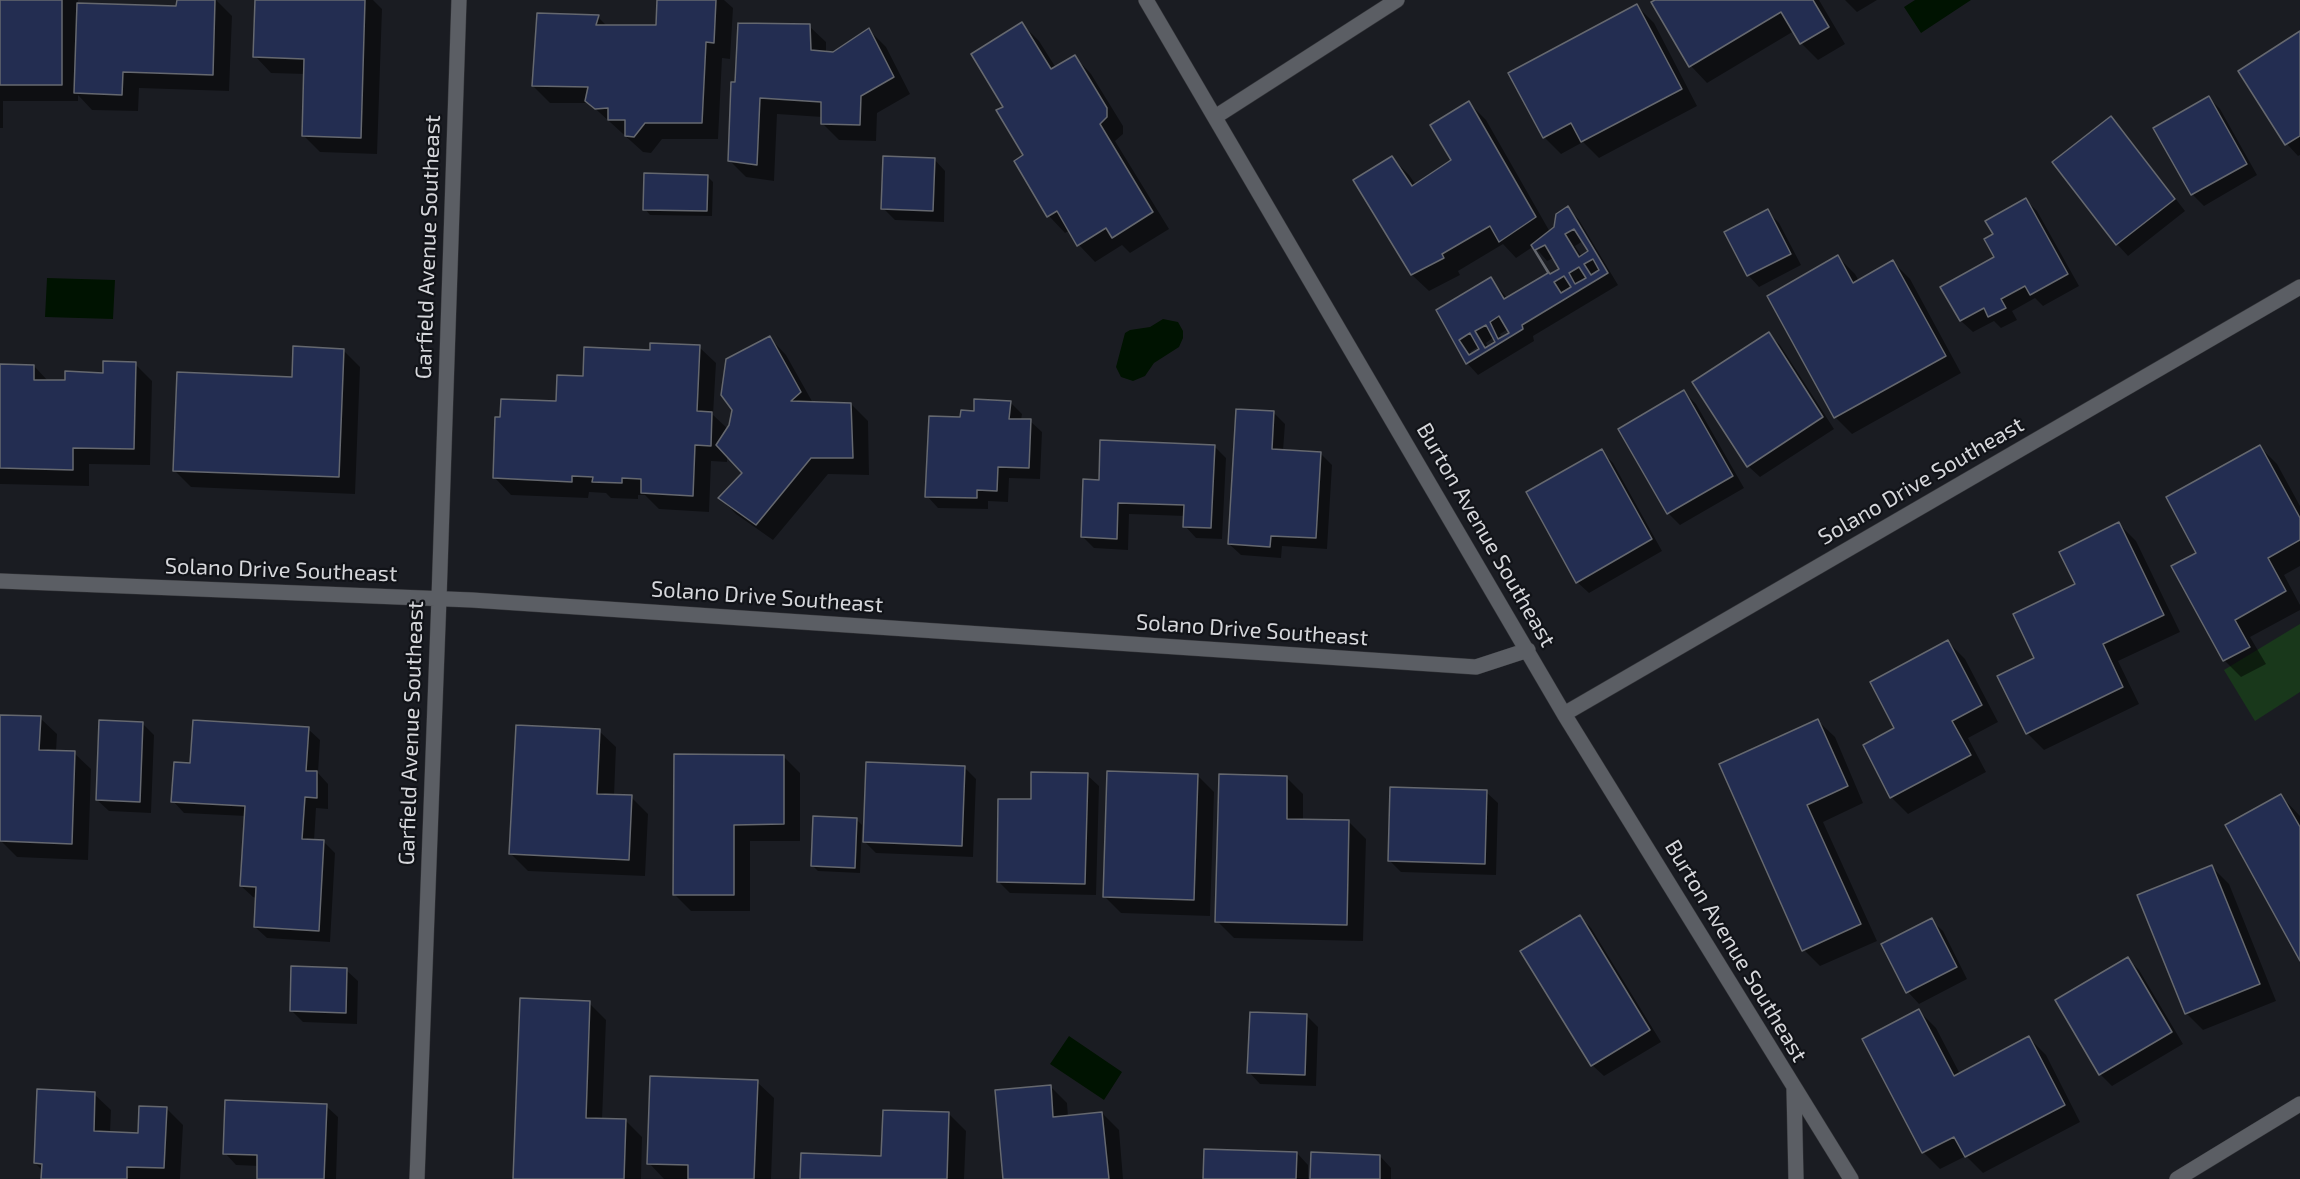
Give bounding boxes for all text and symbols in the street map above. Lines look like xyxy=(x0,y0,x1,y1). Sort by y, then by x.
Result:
street label: Garfield Avenue Southeast xyxy=(410,114,446,380)
street label: Solano Drive Southeast xyxy=(1814,411,2028,551)
street label: Burton Avenue Southeast xyxy=(1411,418,1561,652)
street label: Solano Drive Southeast xyxy=(164,553,398,587)
street label: Solano Drive Southeast xyxy=(650,576,884,618)
street label: Garfield Avenue Southeast xyxy=(393,600,429,866)
street label: Solano Drive Southeast xyxy=(1135,609,1369,651)
street label: Burton Avenue Southeast xyxy=(1659,835,1813,1067)

